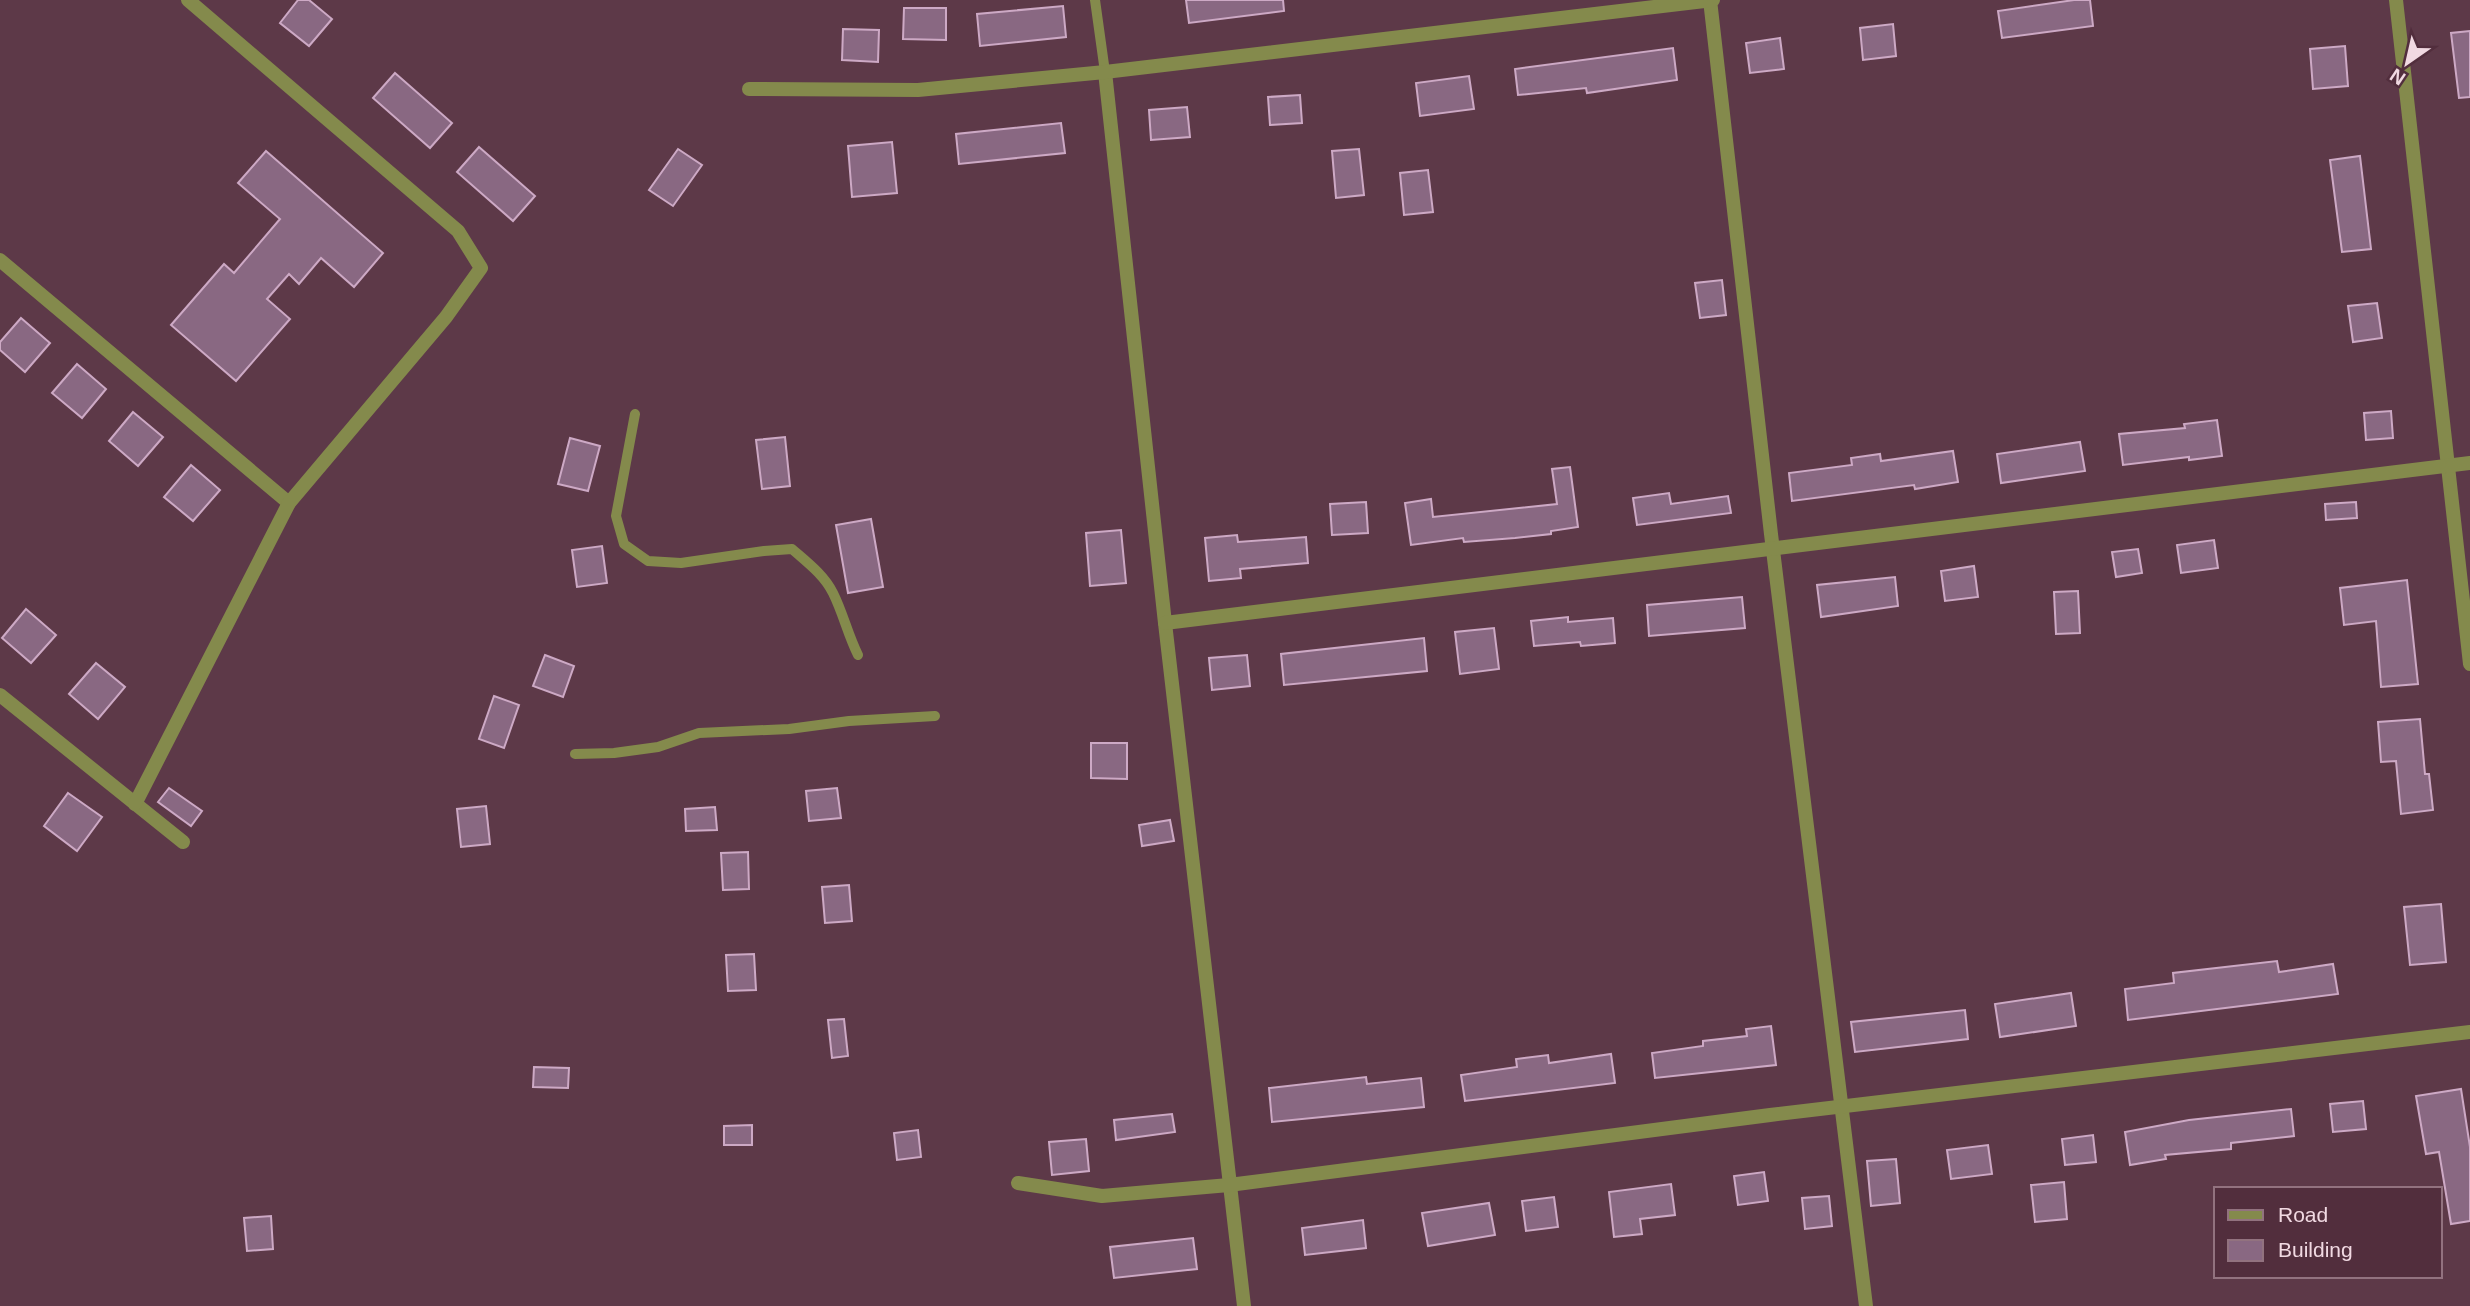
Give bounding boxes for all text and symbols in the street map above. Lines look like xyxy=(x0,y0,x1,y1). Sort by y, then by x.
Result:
north arrow xyxy=(2372,28,2442,98)
text: N xyxy=(2386,64,2409,89)
legend xyxy=(2214,1187,2442,1278)
text: Road xyxy=(2278,1203,2328,1226)
text: Building xyxy=(2278,1238,2353,1261)

